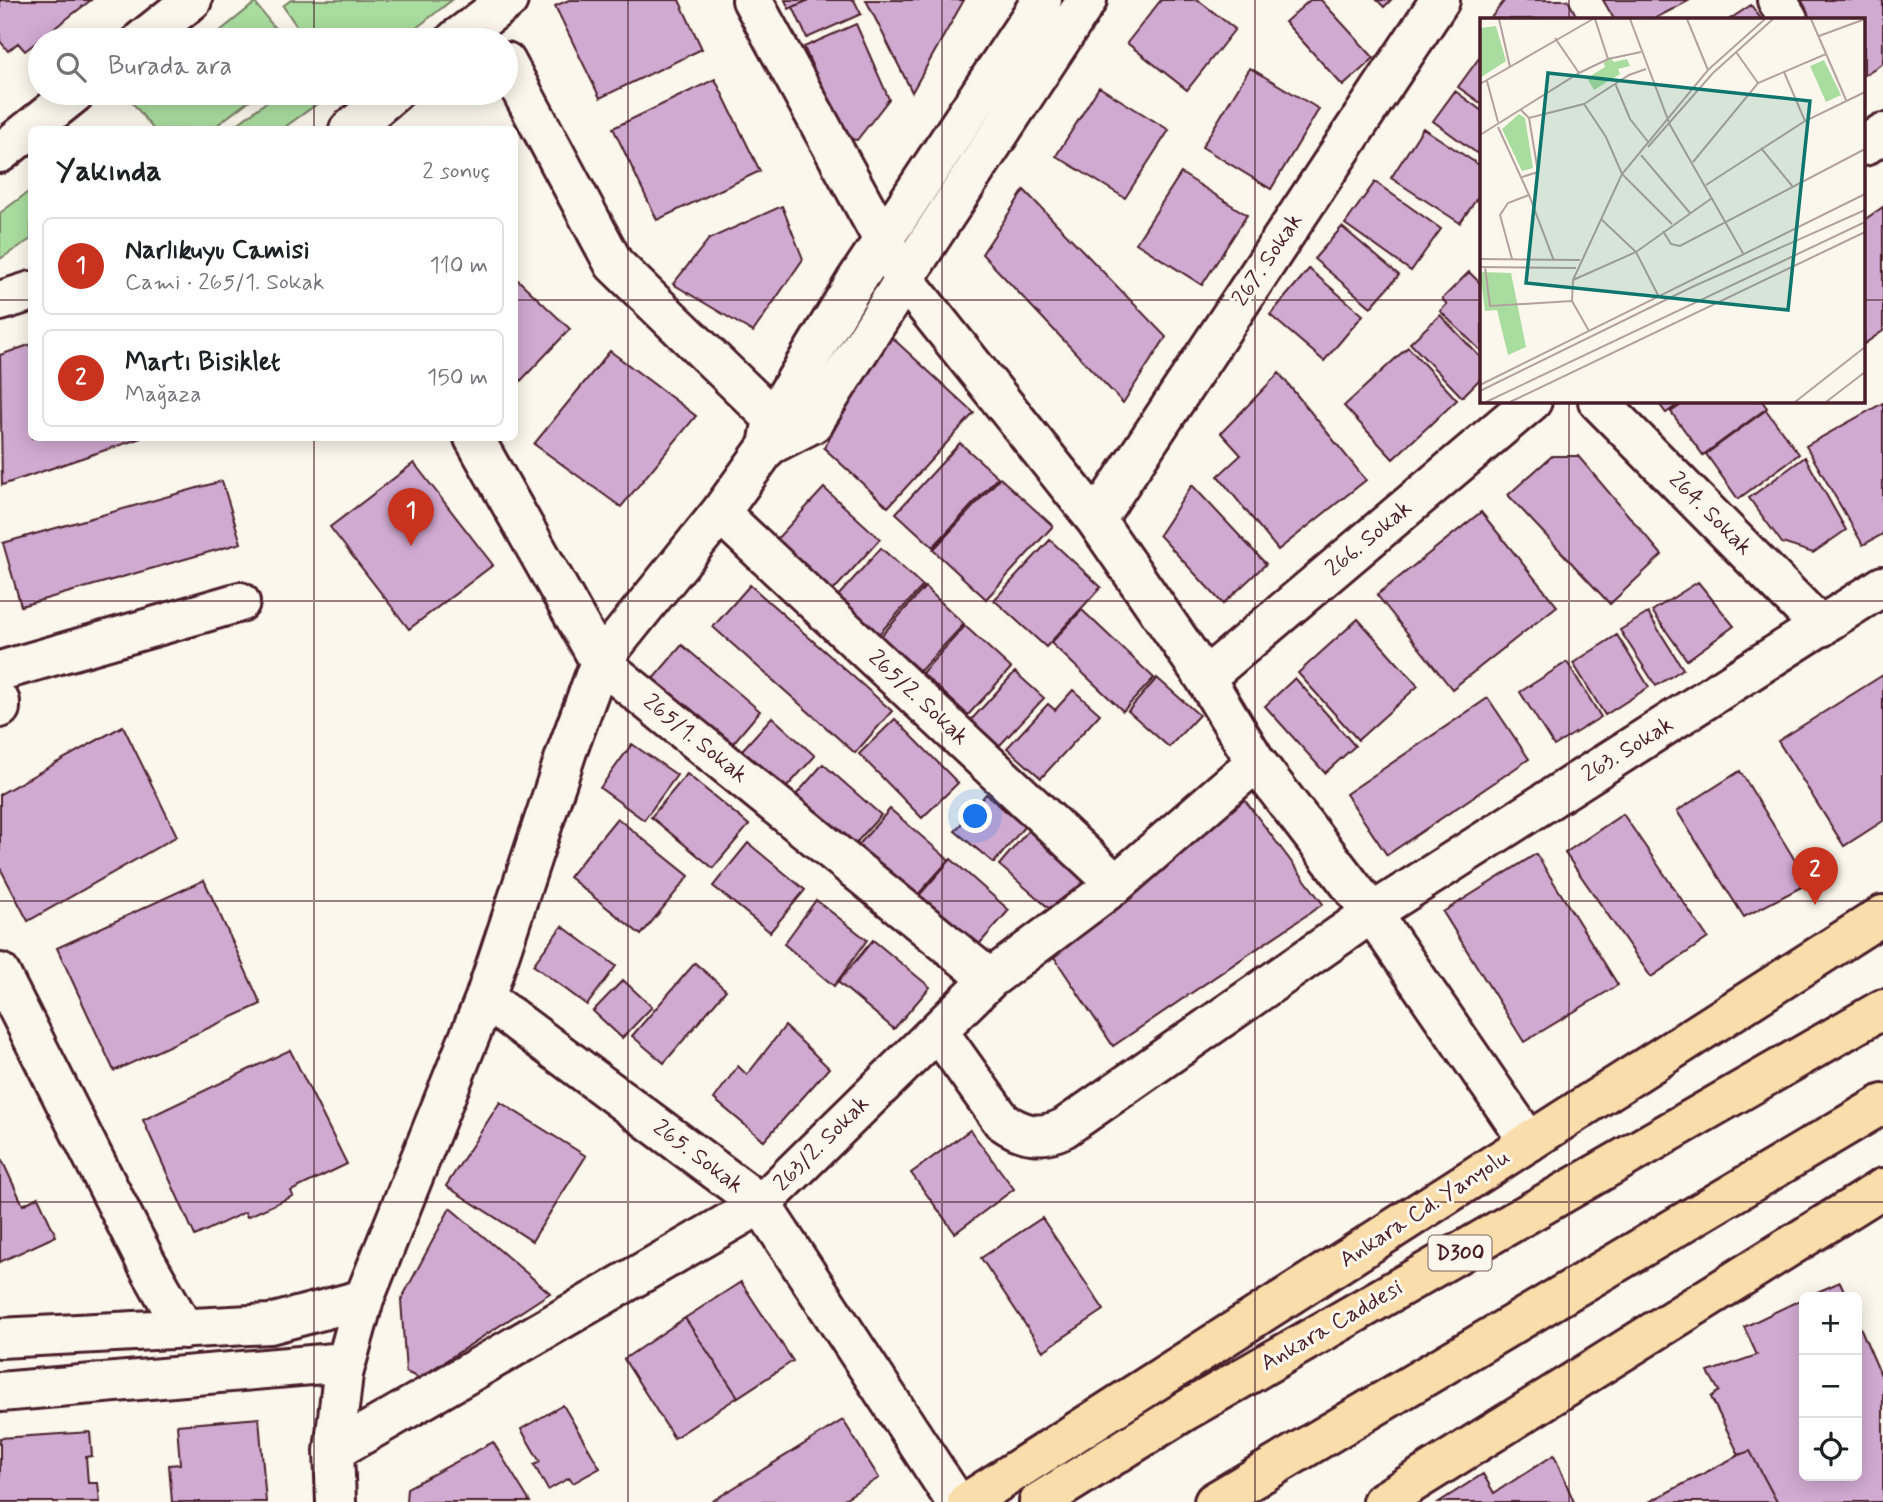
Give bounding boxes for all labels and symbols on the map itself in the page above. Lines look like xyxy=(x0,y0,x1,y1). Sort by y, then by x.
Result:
inset map xyxy=(1480,18,1866,402)
street label: 267. Sokak xyxy=(1226,208,1310,312)
street label: 264. Sokak xyxy=(1662,466,1758,562)
pin: 1 xyxy=(388,488,434,546)
street label: 266. Sokak xyxy=(1320,494,1418,584)
street label: 265/2. Sokak xyxy=(861,644,975,752)
street label: 265/1. Sokak xyxy=(636,688,754,790)
street label: 263. Sokak xyxy=(1577,710,1679,790)
your location xyxy=(958,799,992,833)
pin: 2 xyxy=(1792,847,1838,905)
street label: 263/2. Sokak xyxy=(768,1090,876,1198)
street label: 265. Sokak xyxy=(647,1113,749,1201)
street label: Ankara Cd. Yanyolu xyxy=(1334,1143,1516,1275)
road number: D300 xyxy=(1428,1236,1492,1270)
street label: Ankara Caddesi xyxy=(1256,1273,1408,1379)

